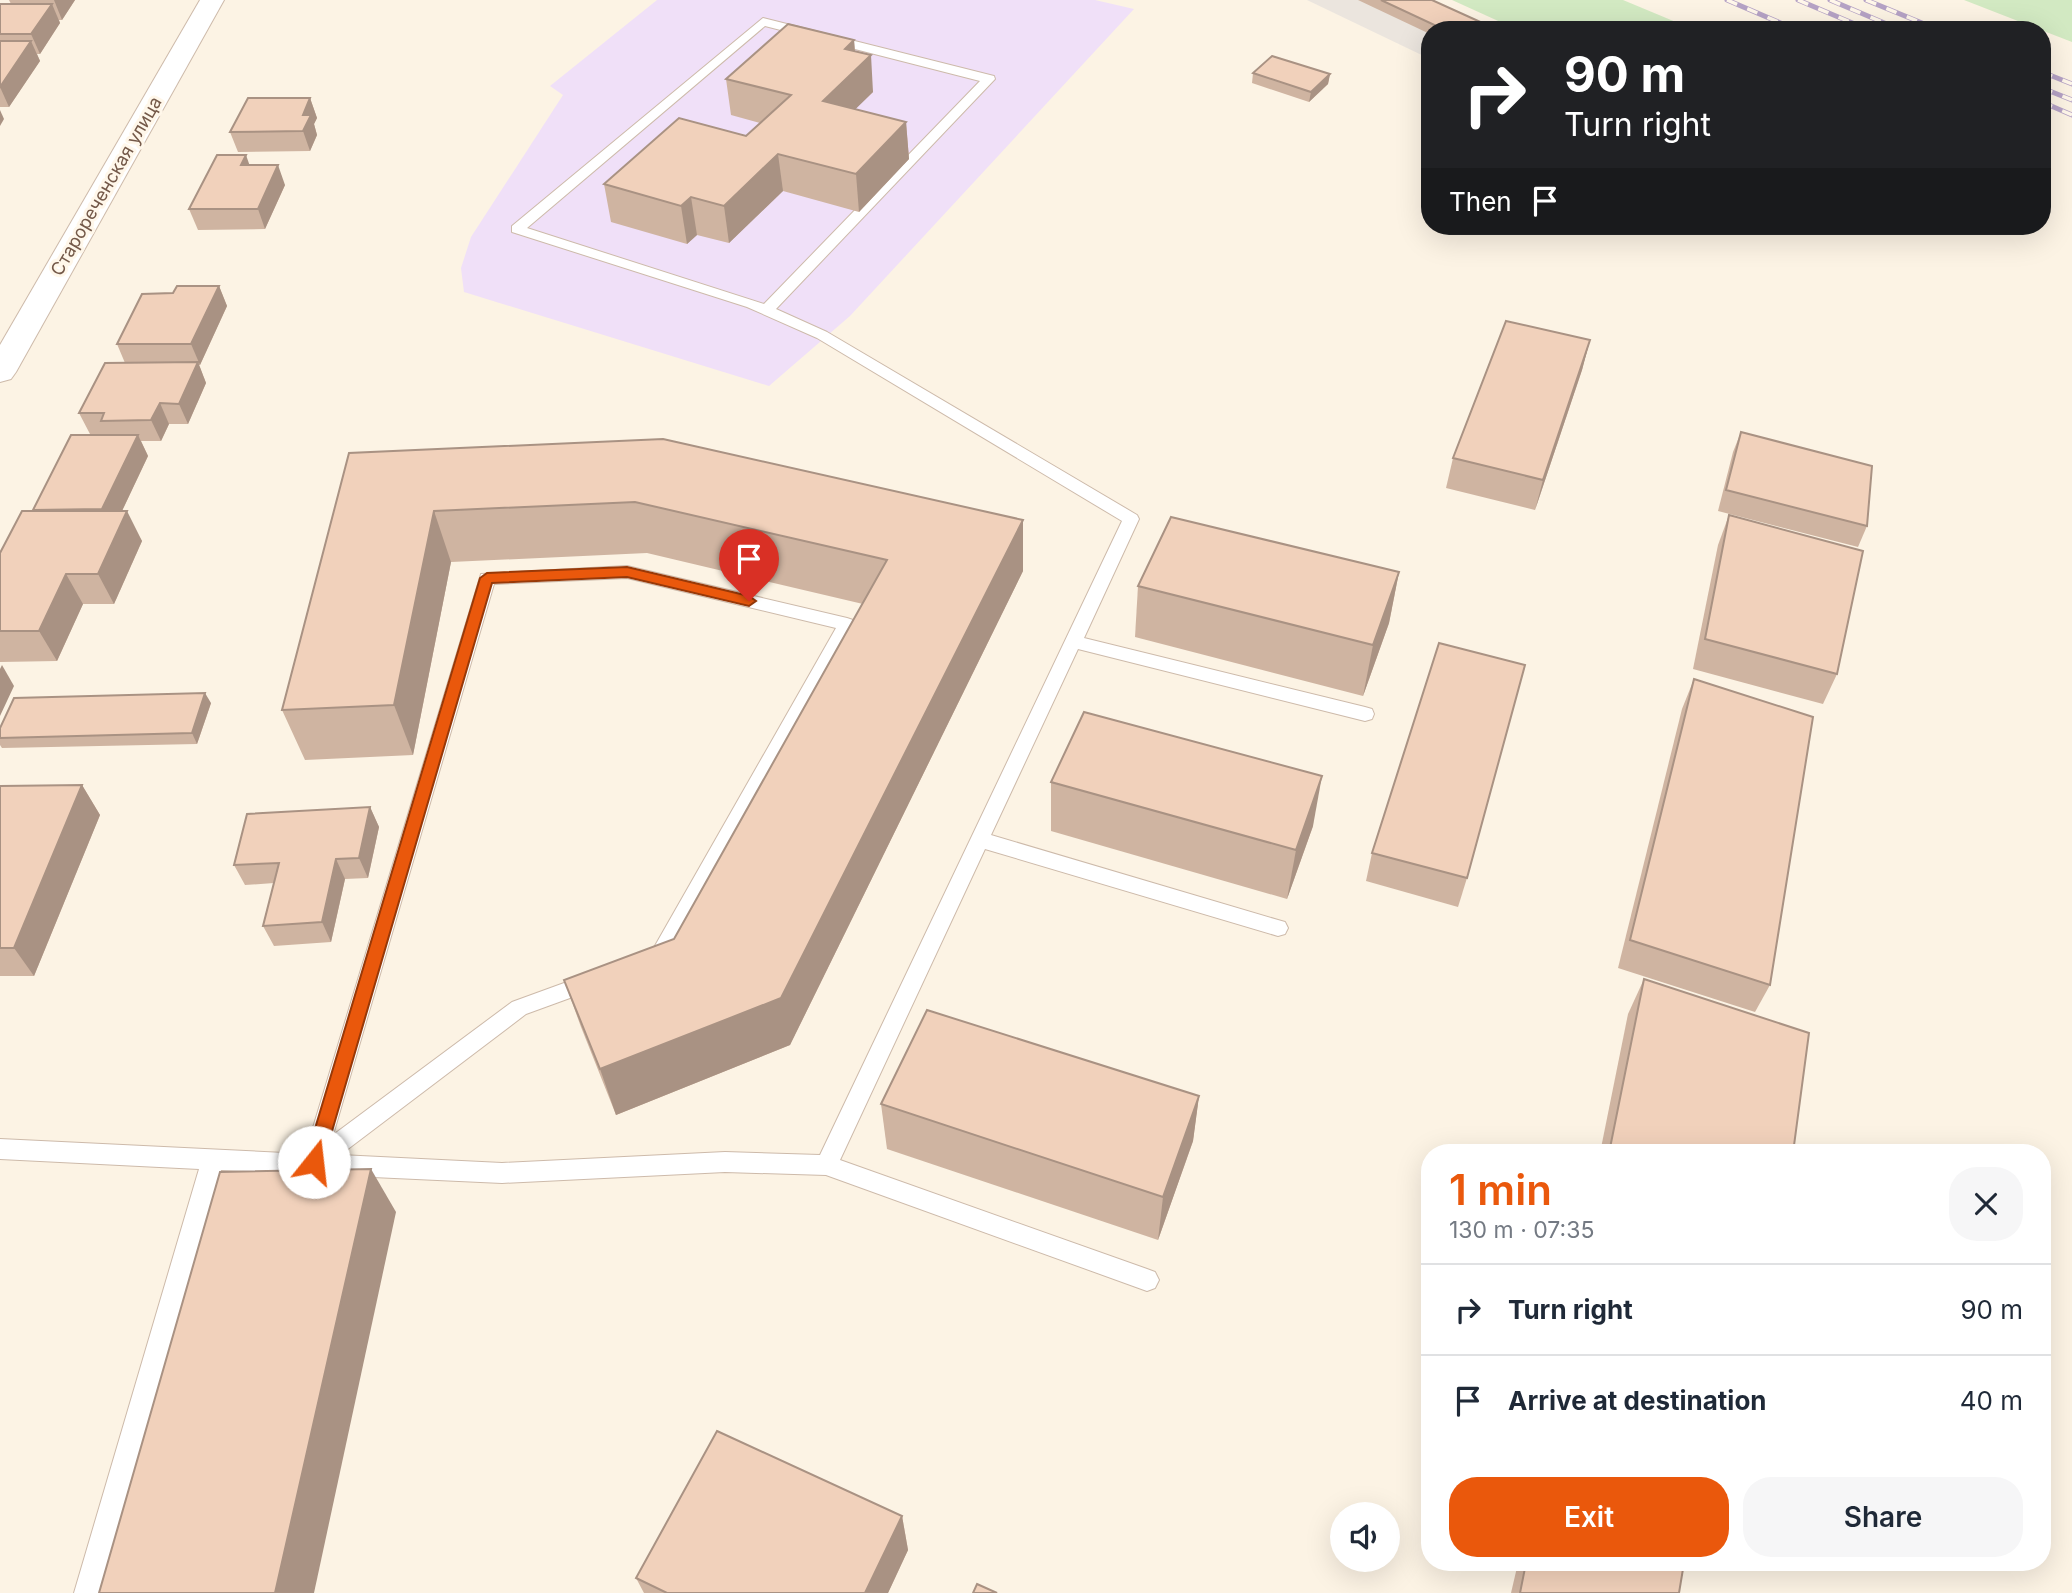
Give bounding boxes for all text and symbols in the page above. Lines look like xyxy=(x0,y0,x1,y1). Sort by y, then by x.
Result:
text: 90 m xyxy=(1564,45,1685,104)
icon: right xyxy=(1449,49,1540,140)
street label: Старореченская улица xyxy=(46,93,166,279)
text: Turn right xyxy=(1564,105,1711,144)
icon: arrive xyxy=(1526,182,1564,220)
text: Then xyxy=(1449,186,1512,217)
pin xyxy=(719,529,779,601)
icon: arrive xyxy=(730,540,768,578)
position arrow xyxy=(277,1125,351,1199)
text: 1 min xyxy=(1449,1164,1552,1215)
button: close xyxy=(1949,1167,2023,1241)
text: 130 m · 07:35 xyxy=(1449,1216,1594,1244)
icon: right xyxy=(1449,1291,1487,1329)
text: Turn right xyxy=(1508,1294,1633,1325)
text: 90 m xyxy=(1960,1294,2023,1325)
icon: arrive xyxy=(1449,1382,1487,1420)
text: Arrive at destination xyxy=(1508,1385,1767,1416)
text: 40 m xyxy=(1960,1385,2023,1416)
button: Exit xyxy=(1449,1477,1729,1557)
button: Share xyxy=(1743,1477,2023,1557)
map controls xyxy=(1330,1502,1400,1572)
button: sound xyxy=(1330,1502,1400,1572)

